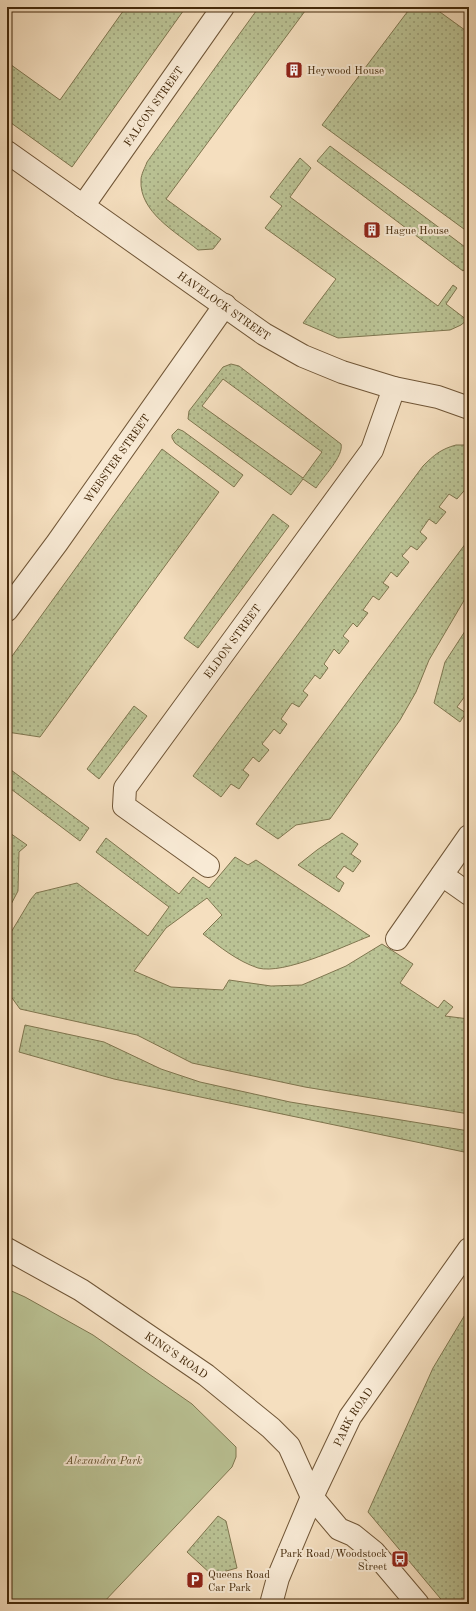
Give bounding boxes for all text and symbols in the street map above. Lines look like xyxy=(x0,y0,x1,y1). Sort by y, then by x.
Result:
building icon: Heywood House xyxy=(284,60,304,80)
street label: FALCON STREET xyxy=(123,65,186,149)
place label: Heywood House xyxy=(307,66,384,77)
building icon: Hague House xyxy=(362,220,382,240)
place label: Hague House xyxy=(385,226,449,237)
street label: HAVELOCK STREET xyxy=(175,270,272,343)
street label: WEBSTER STREET xyxy=(83,413,153,506)
street label: ELDON STREET xyxy=(203,603,264,681)
street label: KING'S ROAD xyxy=(142,1331,209,1382)
street label: PARK ROAD xyxy=(333,1386,376,1448)
park label: Alexandra Park xyxy=(65,1456,143,1467)
place label: Park Road/Woodstock Street xyxy=(280,1549,387,1573)
bus stop icon: Park Road/Woodstock Street xyxy=(390,1549,410,1569)
parking icon: Queens Road Car Park xyxy=(185,1570,205,1590)
place label: Queens Road Car Park xyxy=(208,1570,270,1594)

